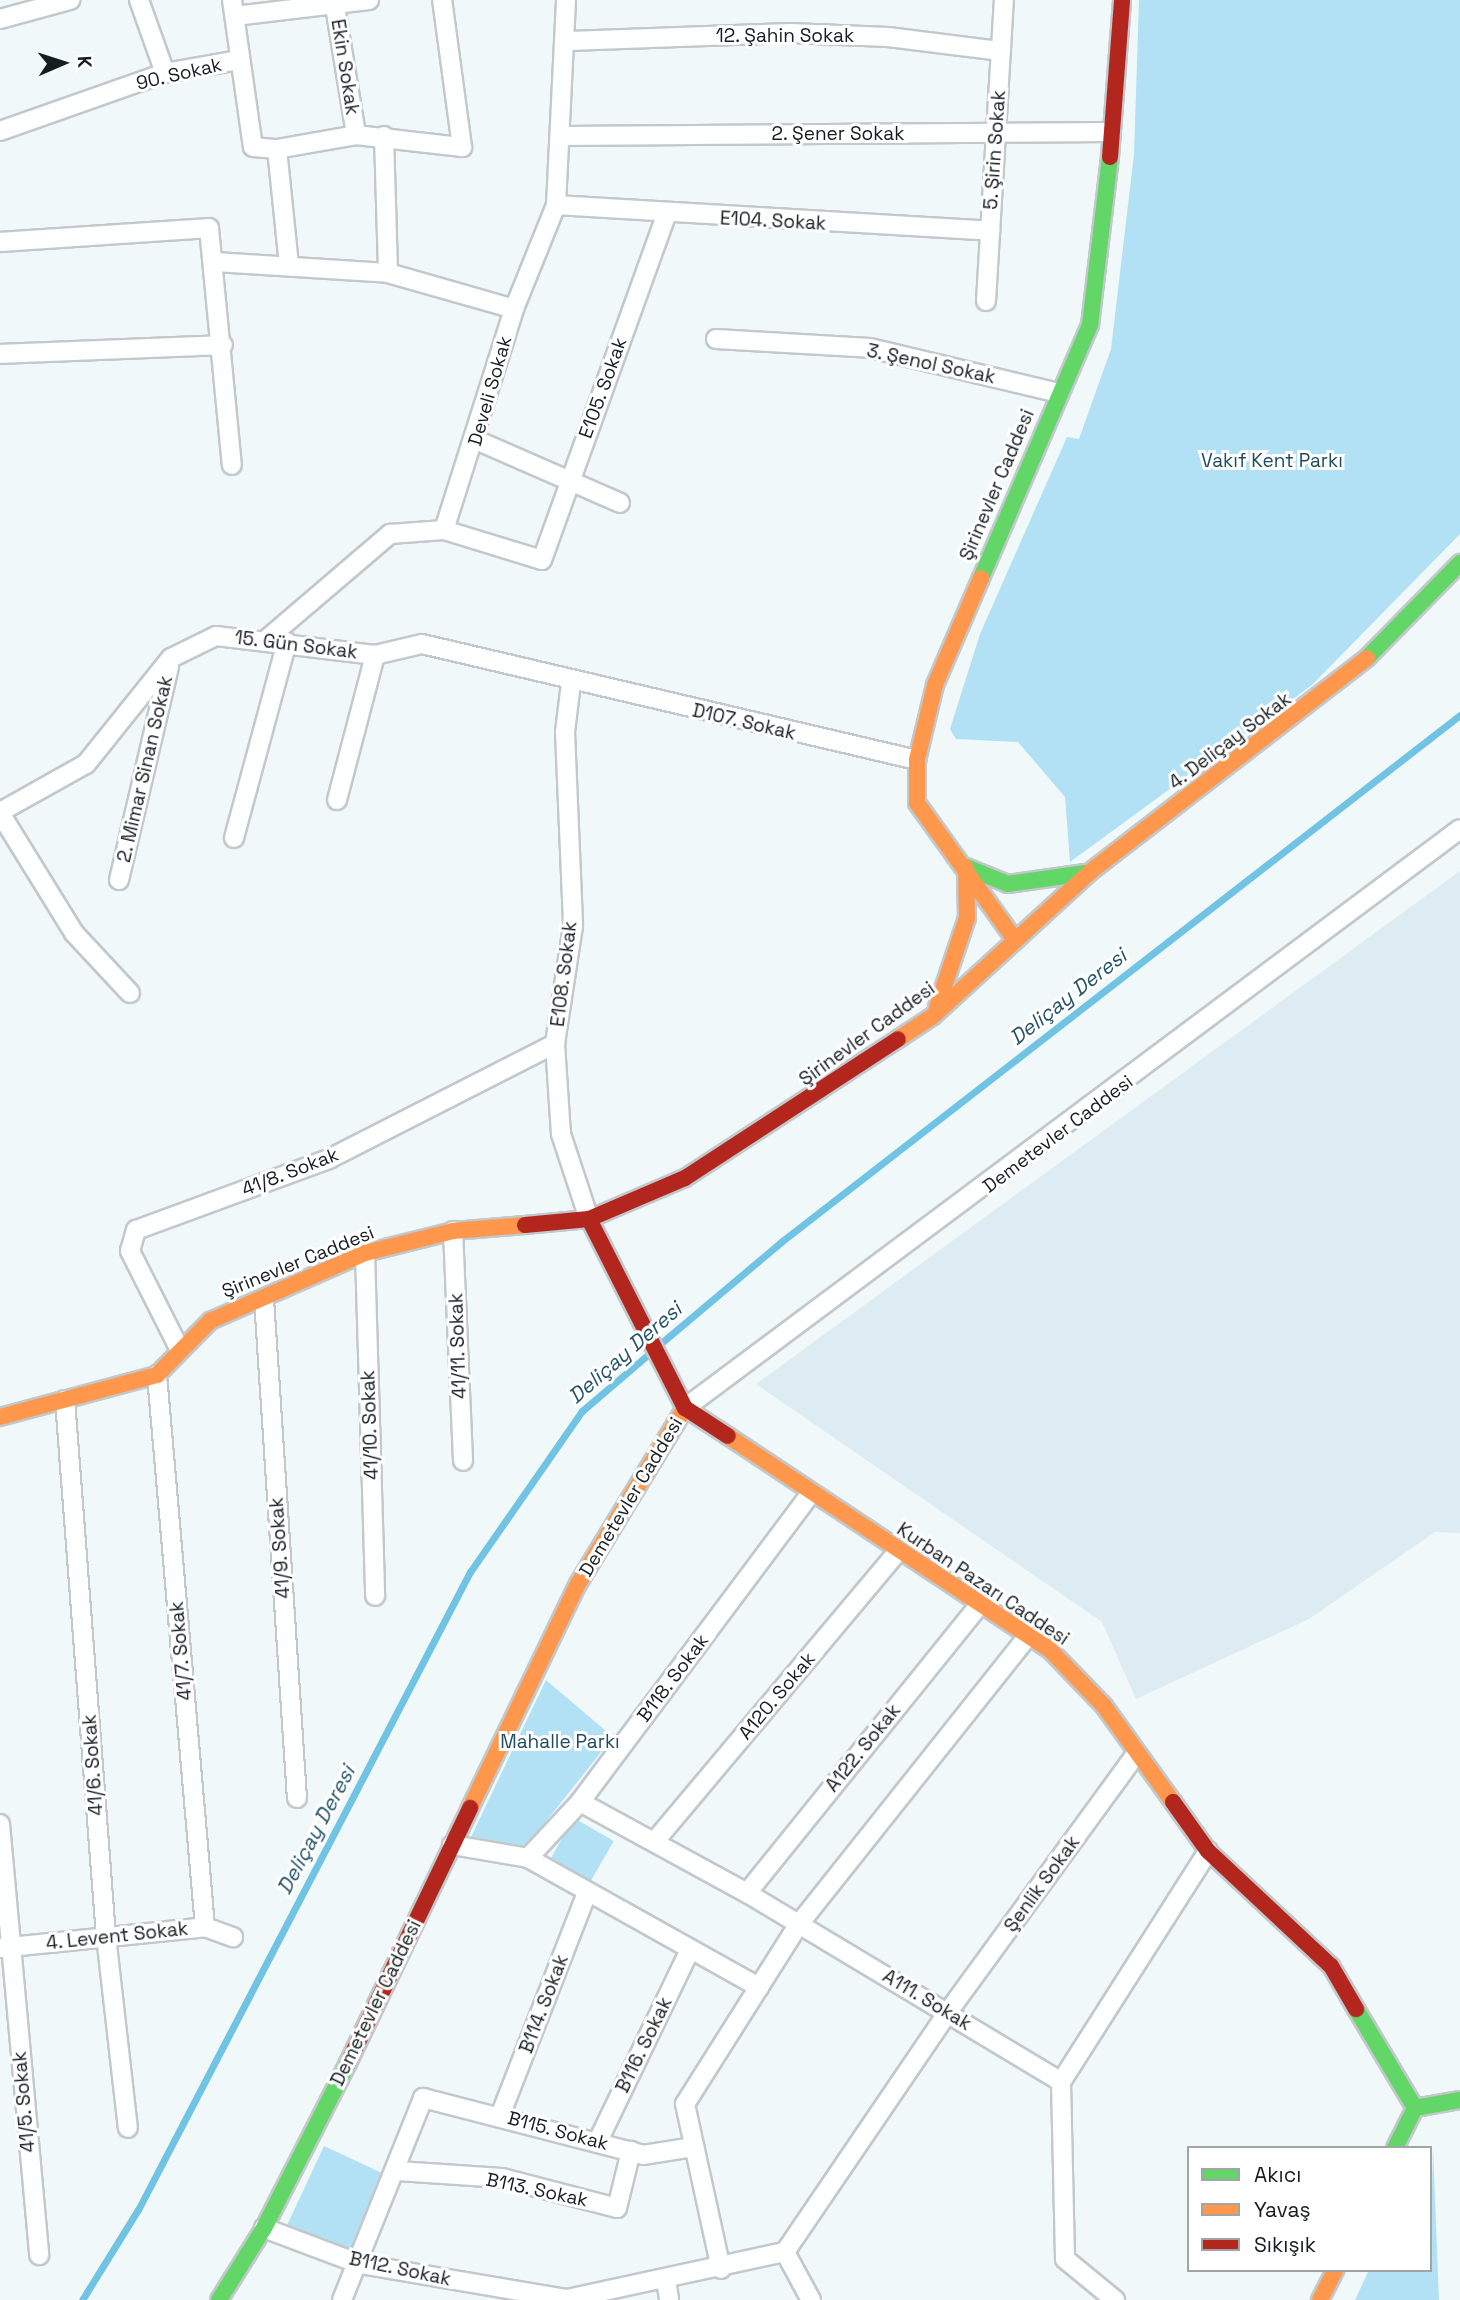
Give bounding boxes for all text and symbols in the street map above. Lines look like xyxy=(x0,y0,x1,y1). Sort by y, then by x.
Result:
street label: Ekin Sokak xyxy=(326,17,364,117)
street label: 12. Şahin Sokak xyxy=(715,25,855,47)
north arrow xyxy=(28,28,98,98)
street label: 90. Sokak xyxy=(134,53,224,95)
text: K xyxy=(72,55,97,68)
street label: 5. Şirin Sokak xyxy=(979,89,1011,211)
street label: 2. Şener Sokak xyxy=(771,123,905,145)
street label: E104. Sokak xyxy=(719,207,827,235)
street label: Develi Sokak xyxy=(463,333,517,449)
street label: E105. Sokak xyxy=(574,334,632,442)
street label: 3. Şenol Sokak xyxy=(864,339,998,389)
street label: Şirinevler Caddesi xyxy=(955,406,1039,564)
park label: Vakıf Kent Parkı xyxy=(1201,450,1343,472)
street label: 15. Gün Sokak xyxy=(233,626,359,664)
street label: 2. Mimar Sinan Sokak xyxy=(112,673,178,865)
street label: 4. Deliçay Sokak xyxy=(1164,687,1296,795)
street label: D107. Sokak xyxy=(690,699,798,745)
street label: E108. Sokak xyxy=(546,920,582,1028)
water label: Deliçay Deresi xyxy=(1004,943,1132,1051)
street label: Şirinevler Caddesi xyxy=(795,977,939,1091)
street label: Demetevler Caddesi xyxy=(979,1070,1137,1198)
street label: 41/8. Sokak xyxy=(238,1143,342,1201)
street label: Şirinevler Caddesi xyxy=(219,1221,377,1303)
street label: 41/11. Sokak xyxy=(445,1292,471,1400)
water label: Deliçay Deresi xyxy=(563,1297,687,1409)
street label: 41/10. Sokak xyxy=(357,1369,383,1481)
street label: Demetevler Caddesi xyxy=(574,1413,688,1581)
street label: 41/9. Sokak xyxy=(265,1496,295,1600)
street label: Kurban Pazarı Caddesi xyxy=(893,1518,1073,1650)
street label: 41/7. Sokak xyxy=(165,1600,197,1702)
street label: B118. Sokak xyxy=(632,1629,714,1727)
street label: A120. Sokak xyxy=(734,1648,820,1744)
street label: A122. Sokak xyxy=(820,1699,906,1797)
street label: 41/6. Sokak xyxy=(78,1713,108,1817)
park label: Mahalle Parkı xyxy=(500,1731,620,1753)
water label: Deliçay Deresi xyxy=(272,1761,360,1899)
street label: Şenlik Sokak xyxy=(999,1831,1085,1937)
street label: Demetevler Caddesi xyxy=(326,1916,426,2090)
street label: 4. Levent Sokak xyxy=(45,1917,189,1955)
street label: B114. Sokak xyxy=(515,1951,573,2057)
street label: A111. Sokak xyxy=(878,1964,976,2036)
street label: B116. Sokak xyxy=(611,1993,677,2097)
street label: 41/5. Sokak xyxy=(8,2050,40,2154)
street label: B115. Sokak xyxy=(505,2107,611,2155)
legend xyxy=(1187,2146,1432,2272)
text: Akıcı xyxy=(1254,2161,1301,2188)
street label: B113. Sokak xyxy=(484,2168,590,2212)
text: Yavaş xyxy=(1254,2196,1311,2223)
text: Sıkışık xyxy=(1254,2231,1316,2258)
street label: B112. Sokak xyxy=(347,2247,453,2291)

